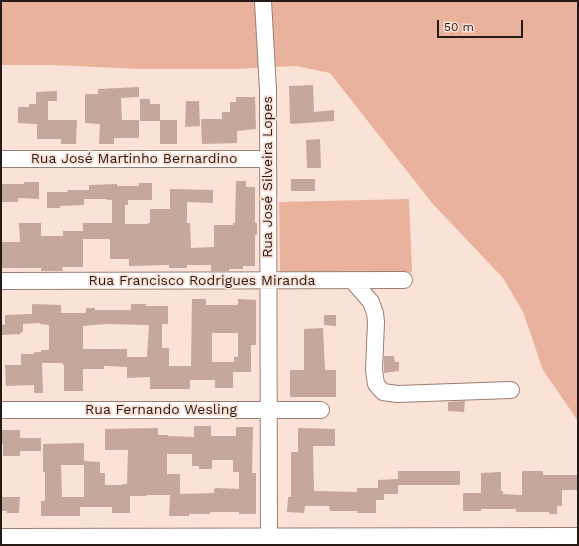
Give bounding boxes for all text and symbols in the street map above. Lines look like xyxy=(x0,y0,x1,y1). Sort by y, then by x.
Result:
scale bar xyxy=(439,12,525,38)
text: 50 m xyxy=(444,20,474,34)
street label: Rua José Silveira Lopes xyxy=(260,96,276,258)
street label: Rua José Martinho Bernardino xyxy=(31,151,237,167)
street label: Rua Francisco Rodrigues Miranda xyxy=(88,273,316,289)
street label: Rua Fernando Wesling xyxy=(85,402,237,418)

